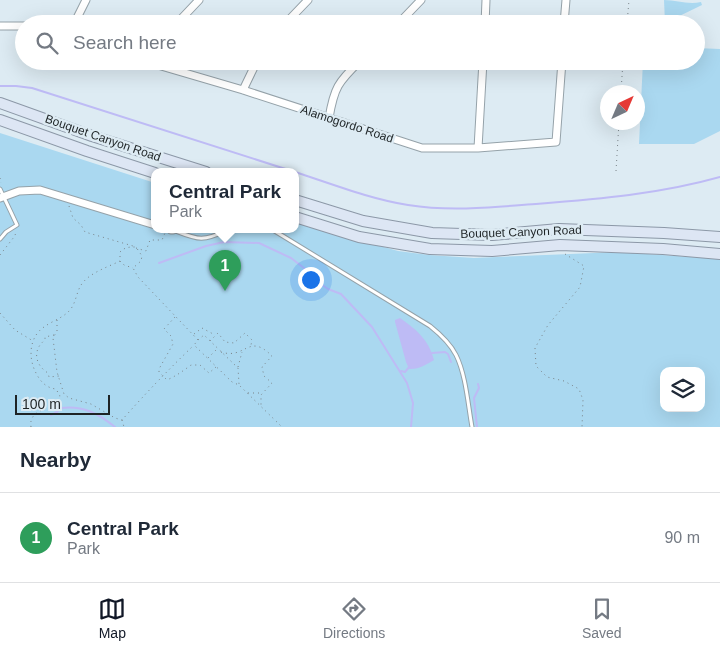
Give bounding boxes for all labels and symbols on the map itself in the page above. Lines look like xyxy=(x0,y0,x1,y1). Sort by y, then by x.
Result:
north arrow xyxy=(600,85,645,130)
street label: Alamogordo Road xyxy=(299,102,395,146)
street label: Bouquet Canyon Road xyxy=(43,112,163,164)
street label: Bouquet Canyon Road xyxy=(460,223,582,241)
pin: 1 xyxy=(209,250,241,291)
your location xyxy=(298,267,324,293)
scale bar xyxy=(15,392,110,415)

